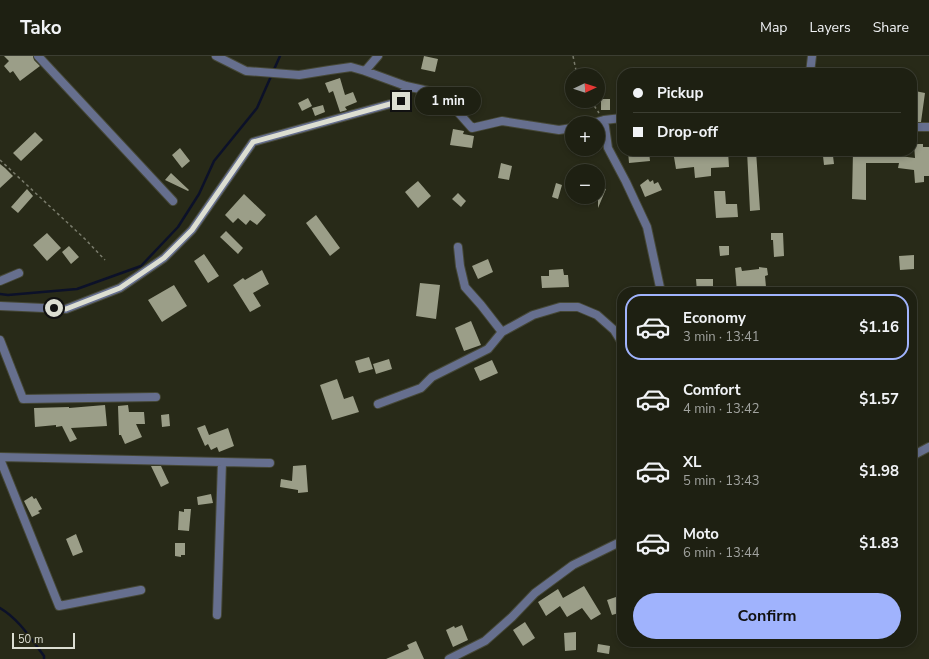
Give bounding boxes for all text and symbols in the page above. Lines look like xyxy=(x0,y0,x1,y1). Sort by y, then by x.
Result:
text: Tako xyxy=(20,15,62,41)
text: Map xyxy=(760,18,787,37)
text: Layers xyxy=(809,18,851,37)
text: Share xyxy=(873,18,909,37)
north arrow xyxy=(565,68,605,108)
map controls xyxy=(565,68,605,204)
text: Pickup xyxy=(657,83,703,103)
callout: 1 min xyxy=(415,87,481,115)
route end xyxy=(392,92,410,110)
text: 1 min xyxy=(431,92,465,110)
button: + xyxy=(565,116,605,156)
text: Drop-off xyxy=(657,122,718,142)
button: − xyxy=(565,164,605,204)
route start xyxy=(45,299,63,317)
text: Economy xyxy=(683,308,746,328)
icon: car xyxy=(635,309,671,345)
text: $1.16 xyxy=(859,317,899,337)
text: 3 min · 13:41 xyxy=(683,328,759,346)
text: Comfort xyxy=(683,380,740,400)
icon: car xyxy=(635,381,671,417)
text: $1.57 xyxy=(859,389,899,409)
text: 4 min · 13:42 xyxy=(683,400,759,418)
text: XL xyxy=(683,452,702,472)
icon: car xyxy=(635,453,671,489)
text: $1.98 xyxy=(859,461,899,481)
text: 5 min · 13:43 xyxy=(683,472,759,490)
text: Moto xyxy=(683,524,719,544)
icon: car xyxy=(635,525,671,561)
text: $1.83 xyxy=(859,533,899,553)
text: 6 min · 13:44 xyxy=(683,544,759,562)
button: Confirm xyxy=(633,593,901,639)
scale bar xyxy=(12,631,75,650)
text: 50 m xyxy=(18,632,43,647)

